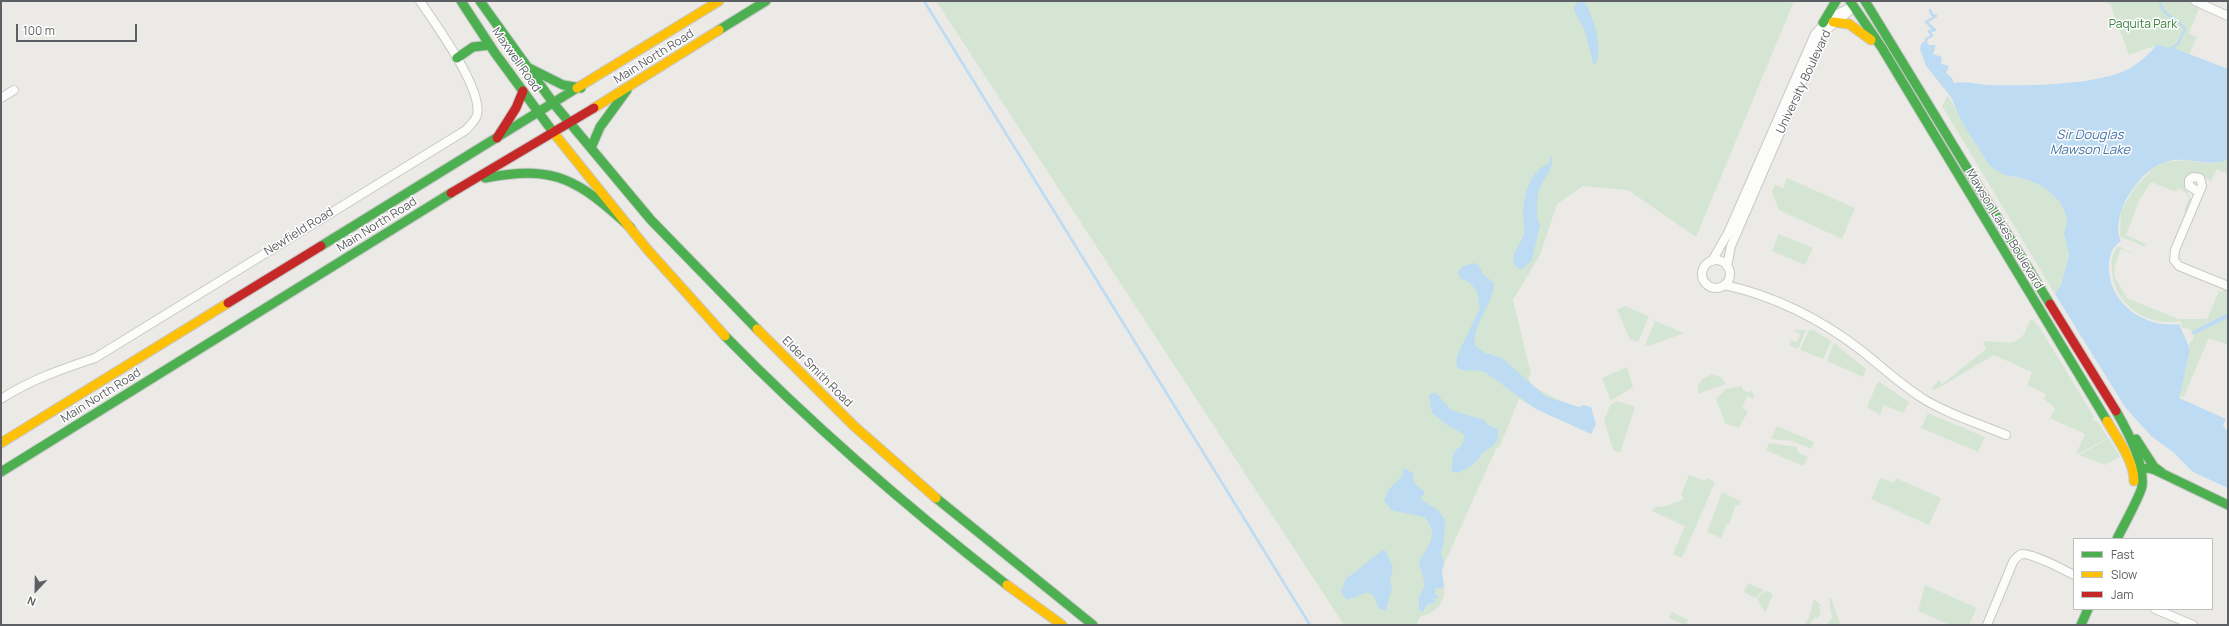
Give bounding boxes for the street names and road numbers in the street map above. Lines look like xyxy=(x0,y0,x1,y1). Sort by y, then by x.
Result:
street label: Maxwell Road xyxy=(488,25,544,95)
street label: Main North Road xyxy=(611,27,697,87)
street label: University Boulevard xyxy=(1774,28,1834,136)
street label: Mawson Lakes Boulevard xyxy=(1962,166,2046,292)
street label: Main North Road xyxy=(334,195,420,255)
street label: Newfield Road xyxy=(262,205,336,259)
street label: Elder Smith Road xyxy=(779,334,855,410)
street label: Main North Road xyxy=(58,366,144,426)

